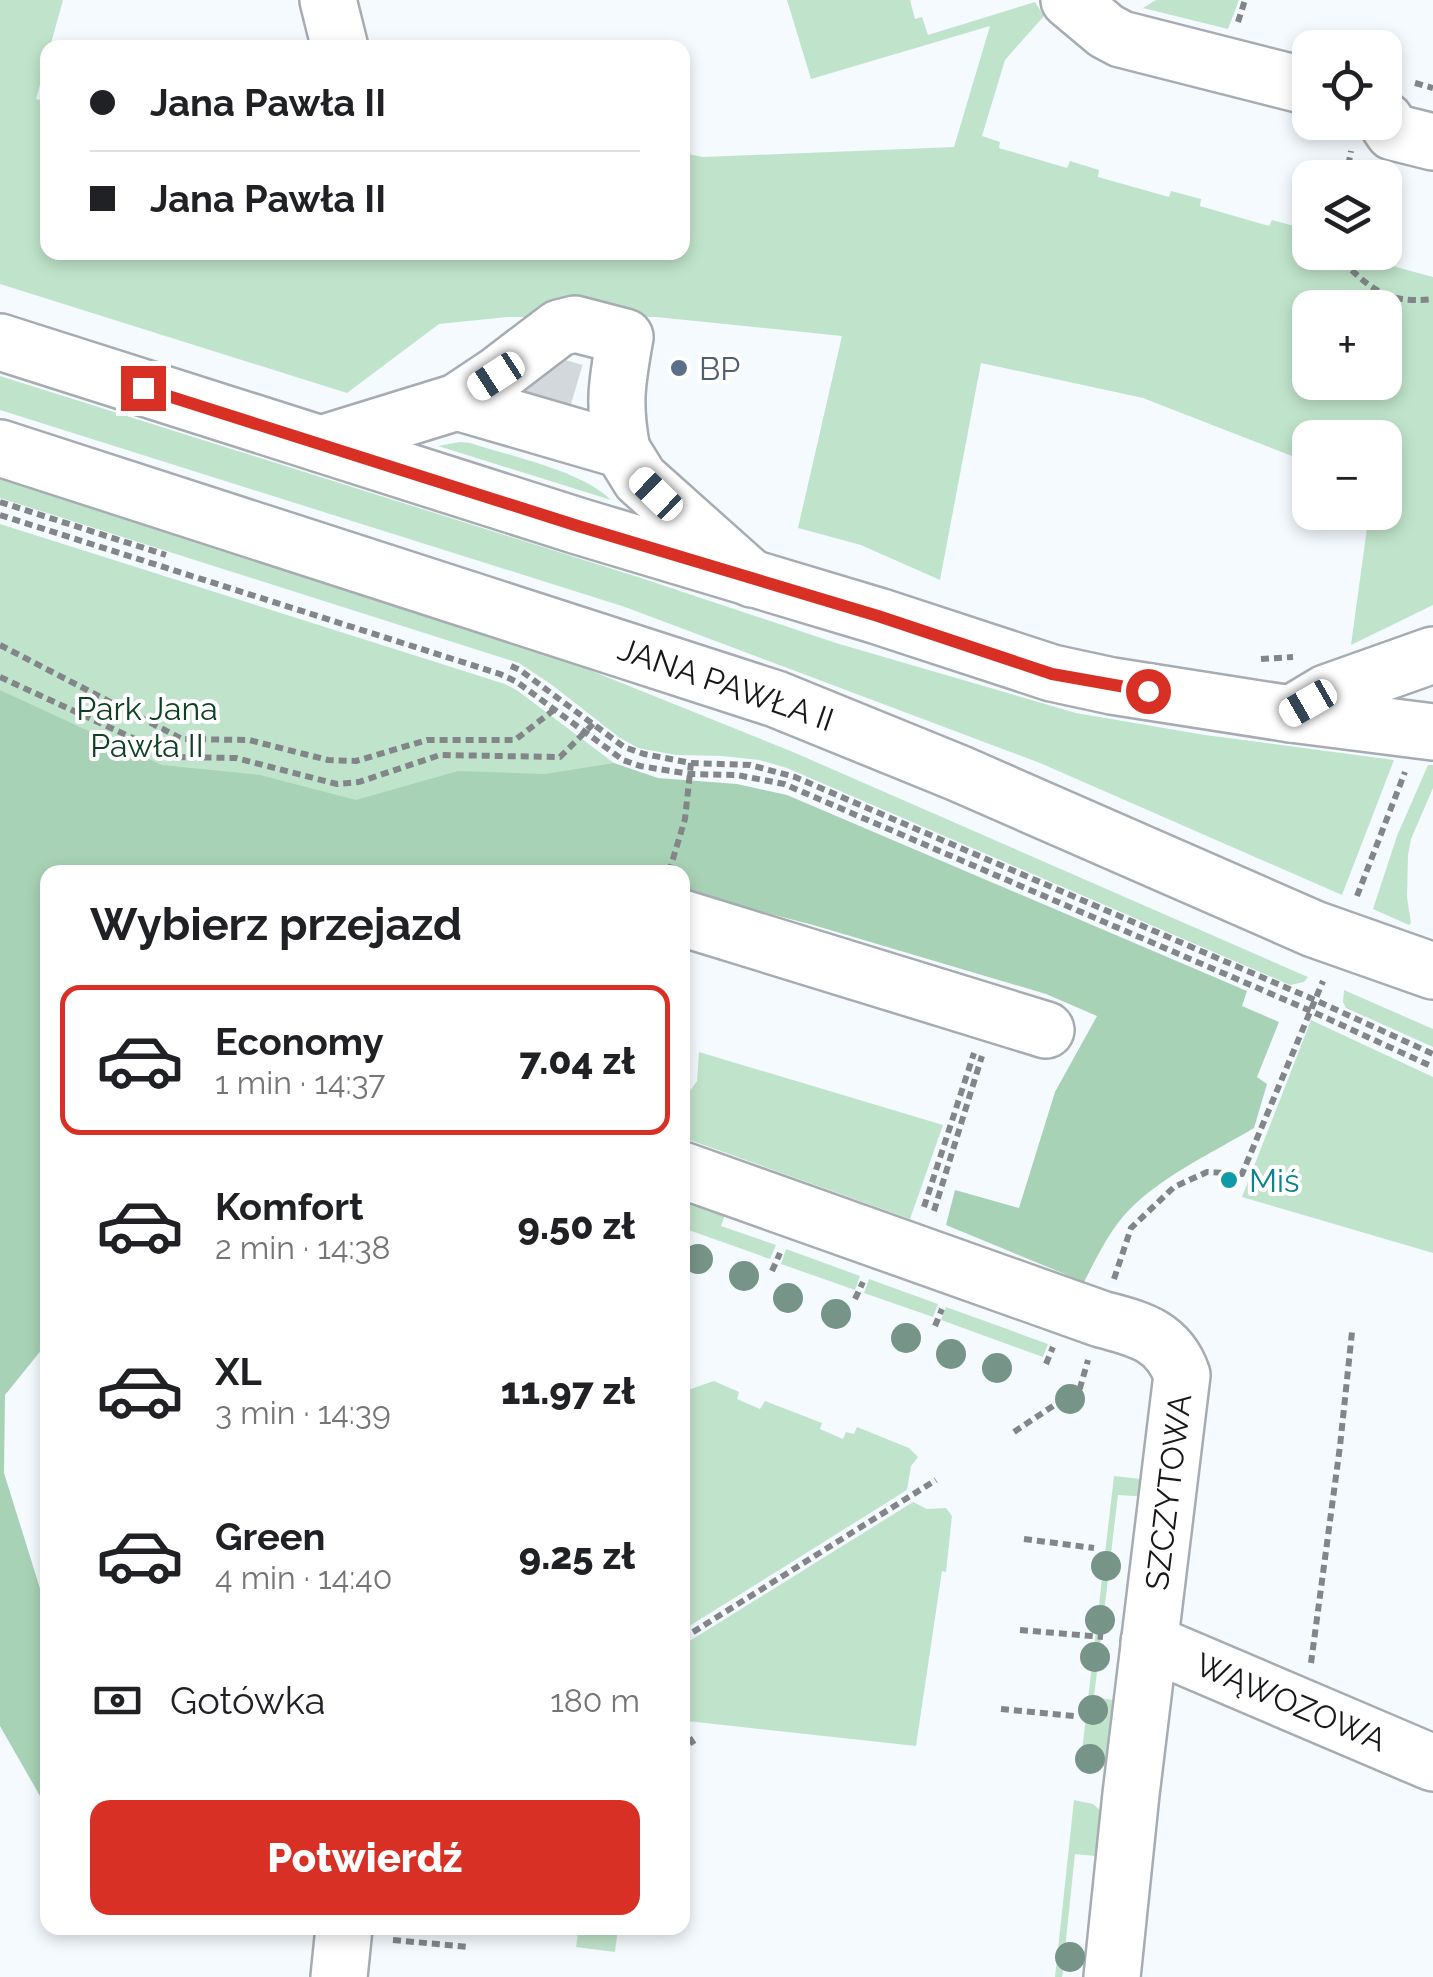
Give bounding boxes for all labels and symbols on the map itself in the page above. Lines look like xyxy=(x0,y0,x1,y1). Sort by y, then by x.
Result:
car xyxy=(463,347,529,405)
place label: BP xyxy=(699,350,740,387)
marker: BP xyxy=(668,357,690,379)
route end xyxy=(121,366,166,411)
car xyxy=(624,462,688,526)
street label: JANA PAWŁA II xyxy=(614,630,838,738)
route start xyxy=(1126,669,1171,714)
car xyxy=(1275,675,1341,731)
park label: Park Jana Pawła II xyxy=(76,690,218,764)
place label: Miś xyxy=(1249,1162,1300,1199)
marker: Miś xyxy=(1218,1169,1240,1191)
street label: SZCZYTOWA xyxy=(1138,1392,1198,1592)
street label: WĄWOZOWA xyxy=(1190,1645,1392,1759)

